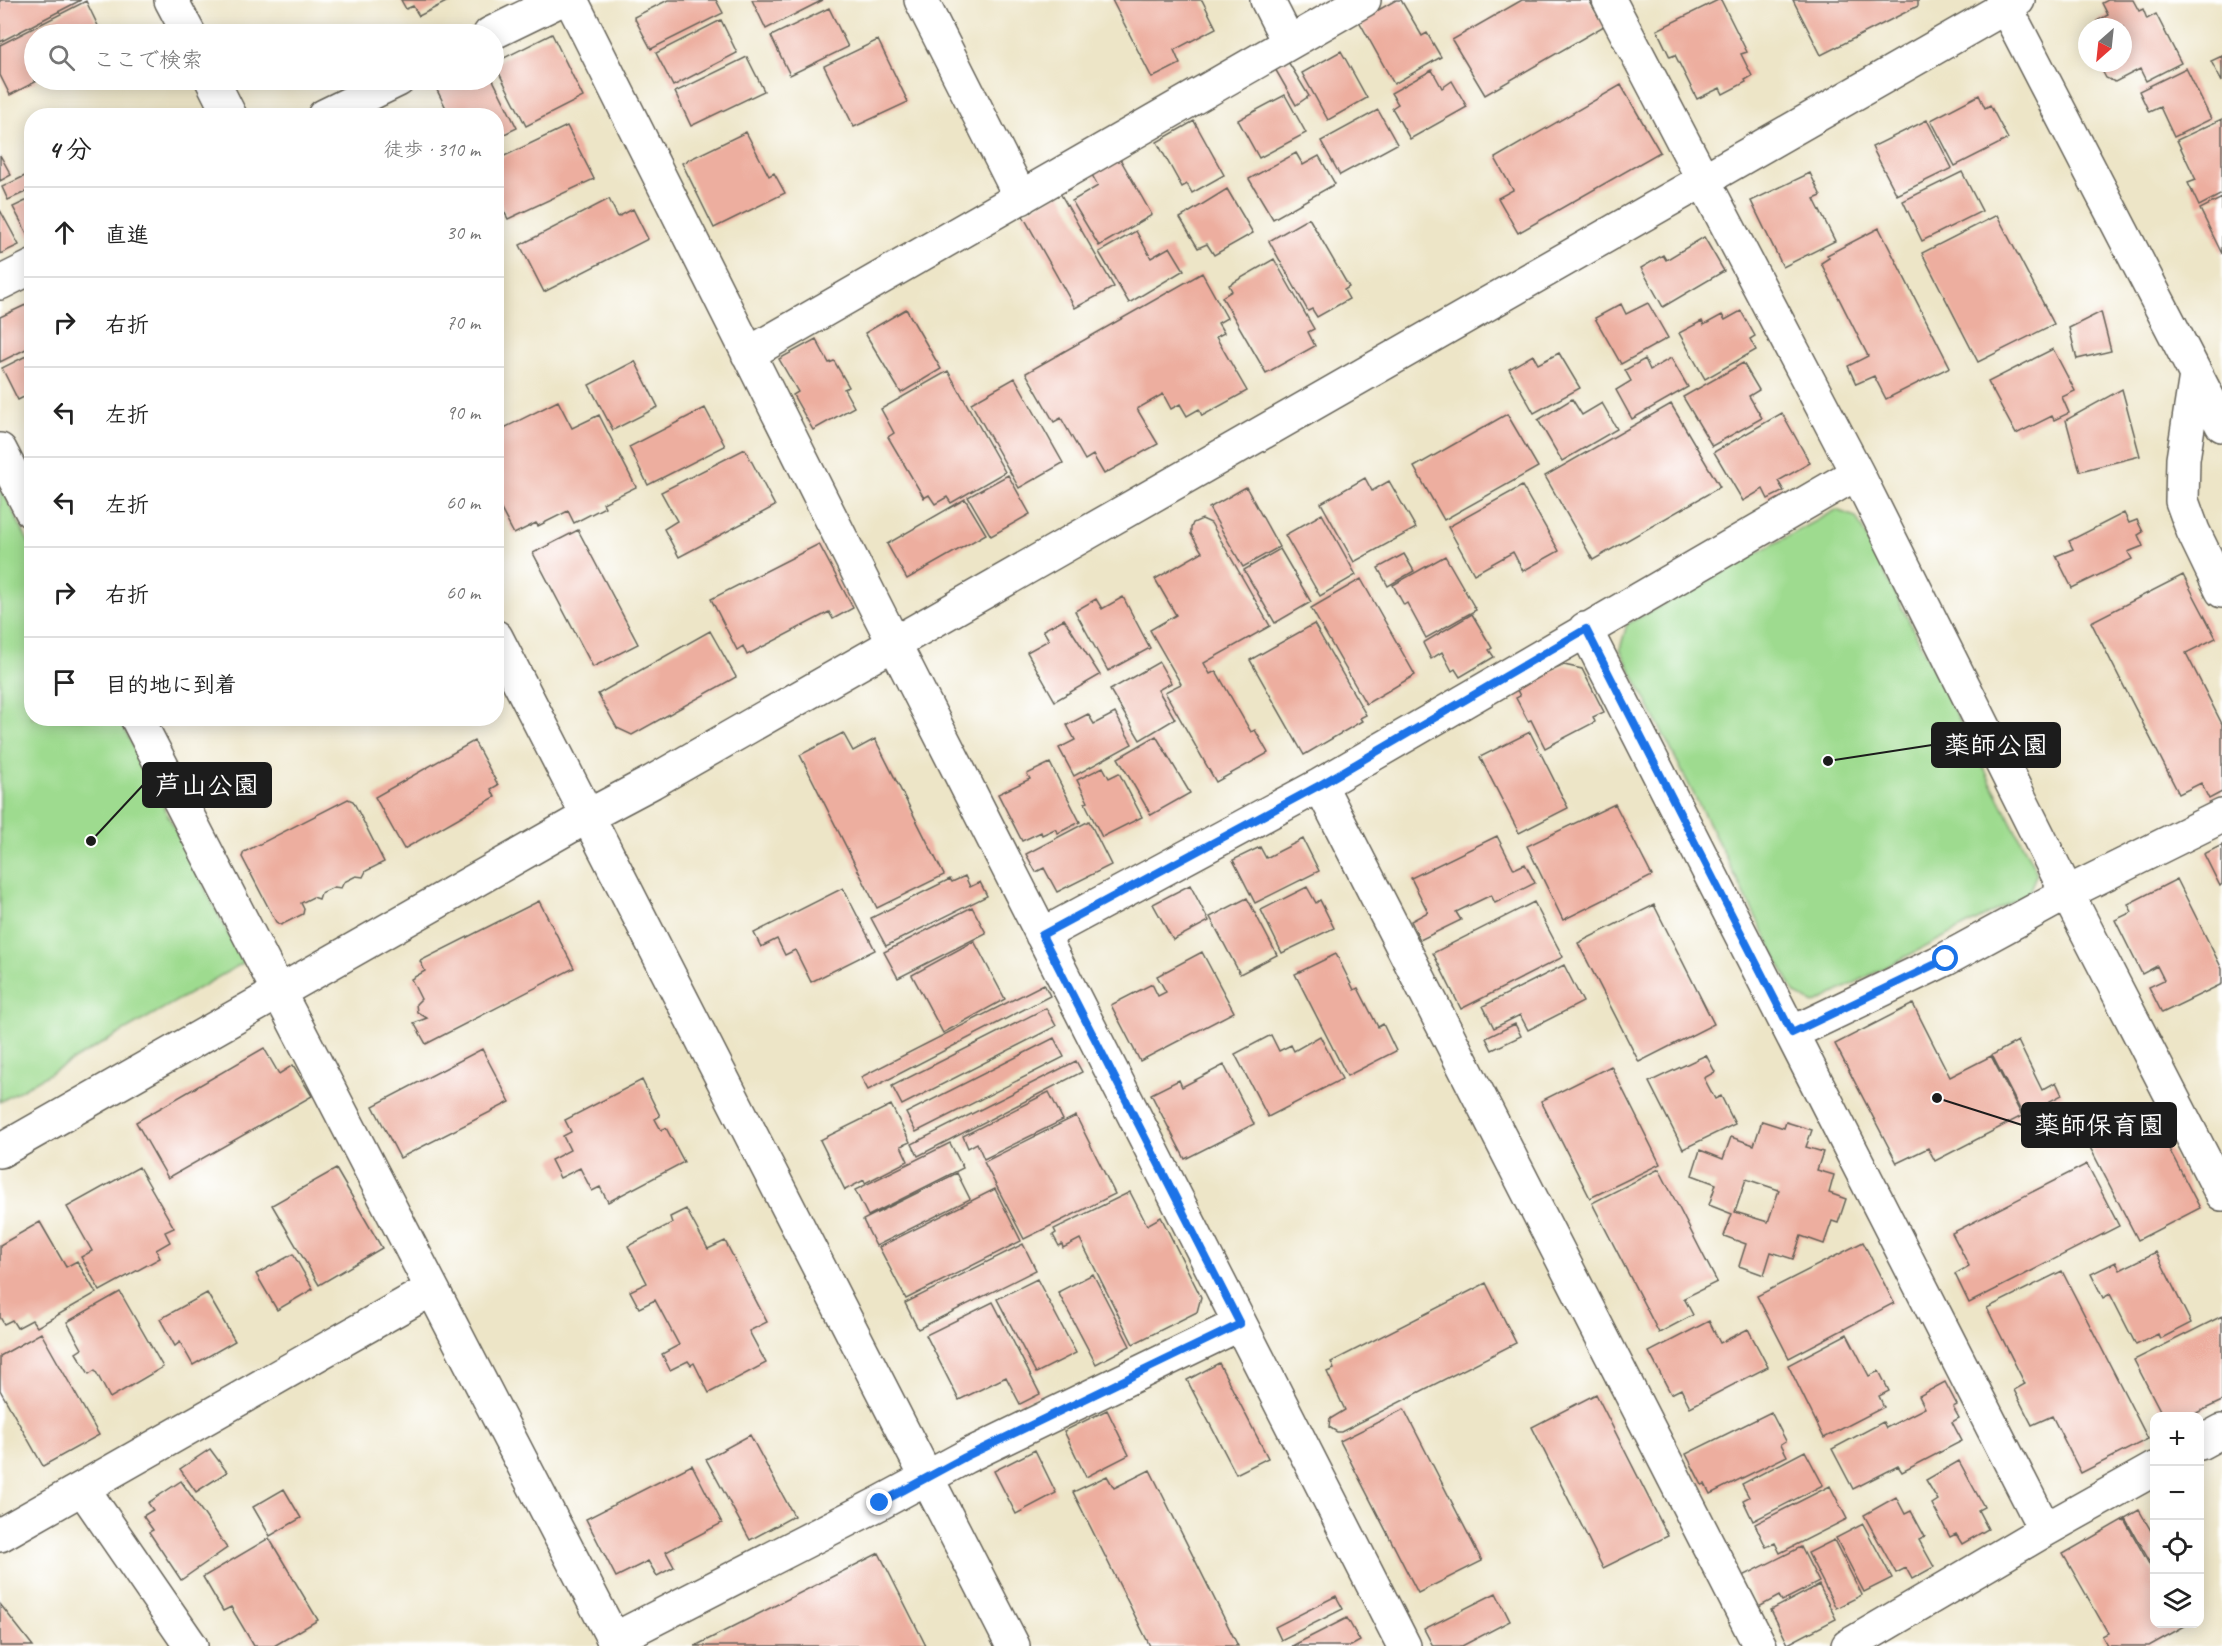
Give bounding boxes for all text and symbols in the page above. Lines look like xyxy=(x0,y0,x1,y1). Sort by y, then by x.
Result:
north arrow xyxy=(2078,18,2132,72)
search box xyxy=(24,24,504,90)
icon: search xyxy=(45,41,78,74)
text: ここで検索 xyxy=(93,46,203,74)
text: 4 分 xyxy=(48,133,92,166)
text: 徒歩 · 310 m xyxy=(384,137,480,162)
icon: ahead xyxy=(48,216,81,249)
text: 30 m xyxy=(446,220,480,245)
text: 直進 xyxy=(105,221,149,249)
icon: right xyxy=(48,306,81,339)
text: 70 m xyxy=(446,310,480,335)
text: 右折 xyxy=(105,311,149,339)
icon: left xyxy=(48,396,81,429)
text: 90 m xyxy=(446,400,480,425)
text: 左折 xyxy=(105,401,149,429)
icon: left xyxy=(48,486,81,519)
text: 60 m xyxy=(446,490,480,515)
text: 左折 xyxy=(105,491,149,519)
icon: right xyxy=(48,576,81,609)
text: 60 m xyxy=(446,580,480,605)
text: 右折 xyxy=(105,581,149,609)
icon: arrive xyxy=(48,666,81,699)
text: 目的地に到着 xyxy=(105,671,237,699)
callout: 薬師公園 xyxy=(1932,723,2060,767)
text: 薬師公園 xyxy=(1944,729,2048,762)
callout: 芦山公園 xyxy=(143,763,271,807)
text: 芦山公園 xyxy=(155,769,259,802)
route start xyxy=(1932,945,1958,971)
callout: 薬師保育園 xyxy=(2022,1103,2176,1147)
text: 薬師保育園 xyxy=(2034,1109,2164,1142)
map controls xyxy=(2150,1412,2204,1628)
button: + xyxy=(2150,1412,2204,1466)
button: − xyxy=(2150,1466,2204,1520)
route end xyxy=(866,1489,892,1515)
button: locate xyxy=(2150,1520,2204,1574)
button: layers xyxy=(2150,1574,2204,1628)

